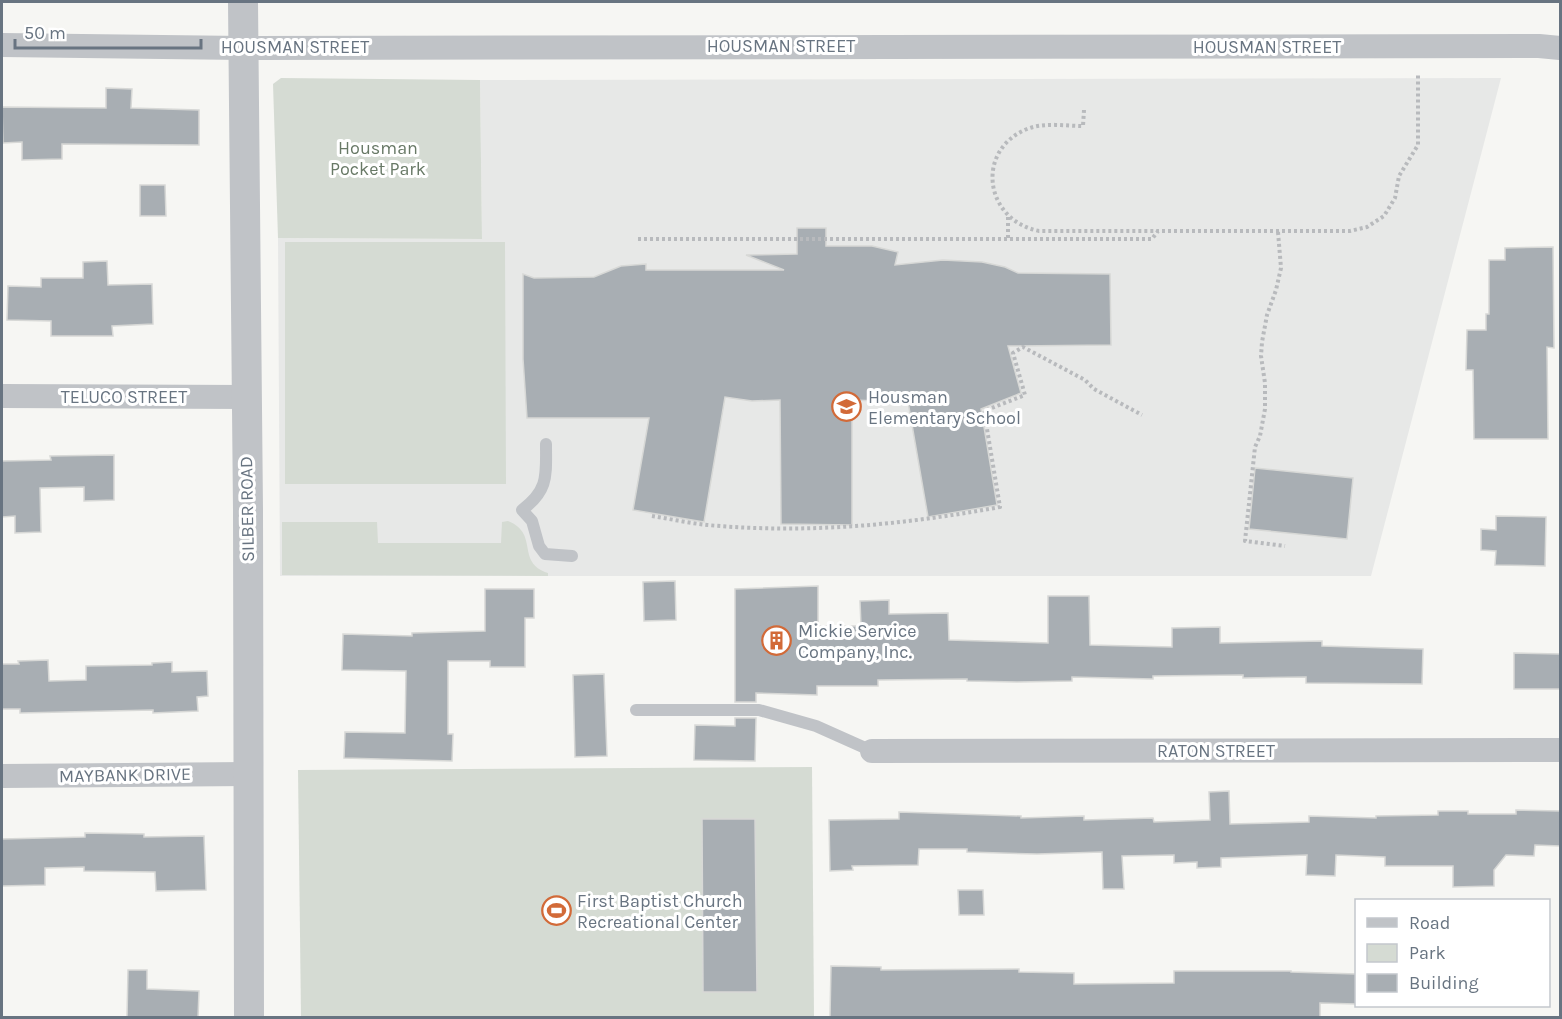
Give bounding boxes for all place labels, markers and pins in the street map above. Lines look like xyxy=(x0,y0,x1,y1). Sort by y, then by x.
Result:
place label: Housman Elementary School xyxy=(868,386,1021,429)
school or university icon: Housman Elementary School xyxy=(831,391,863,423)
place label: Mickie Service Company, Inc. xyxy=(798,620,917,663)
building icon: Mickie Service Company, Inc. xyxy=(761,625,793,657)
place label: First Baptist Church Recreational Center xyxy=(577,890,743,933)
sports icon: First Baptist Church Recreational Center xyxy=(540,895,572,927)

